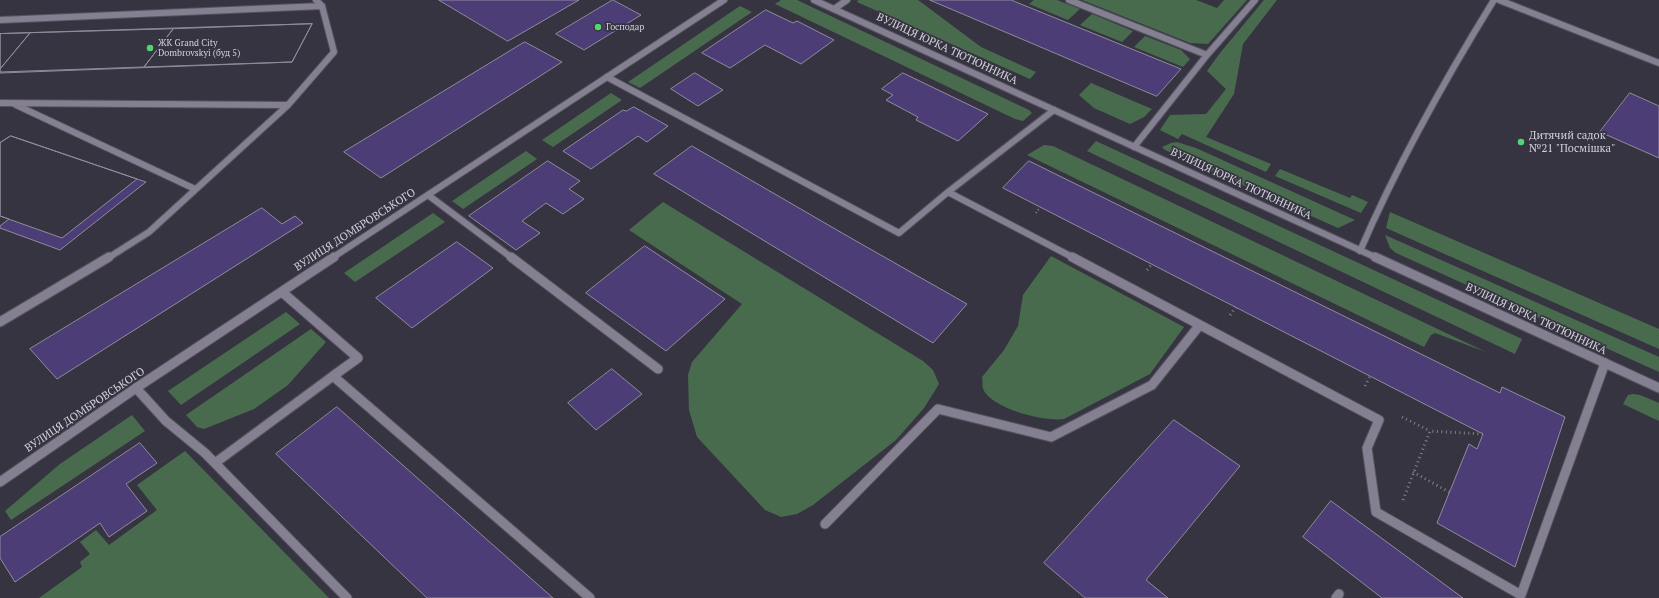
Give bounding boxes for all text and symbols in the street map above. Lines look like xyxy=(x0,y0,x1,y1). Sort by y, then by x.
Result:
street label: ВУЛИЦЯ ЮРКА ТЮТЮННИКА xyxy=(874,10,1020,88)
marker: Господар xyxy=(593,22,603,32)
place label: Господар xyxy=(606,22,644,32)
place label: ЖК Grand City Dombrovskyi (буд 5) xyxy=(158,38,240,59)
marker: ЖК Grand City Dombrovskyi (буд 5) xyxy=(145,43,155,53)
place label: Дитячий садок №21 "Посмішка" xyxy=(1529,129,1615,155)
marker: Дитячий садок №21 "Посмішка" xyxy=(1516,137,1526,147)
street label: ВУЛИЦЯ ЮРКА ТЮТЮННИКА xyxy=(1168,145,1314,223)
street label: ВУЛИЦЯ ДОМБРОВСЬКОГО xyxy=(292,186,418,274)
street label: ВУЛИЦЯ ЮРКА ТЮТЮННИКА xyxy=(1463,280,1609,358)
street label: ВУЛИЦЯ ДОМБРОВСЬКОГО xyxy=(22,365,148,455)

